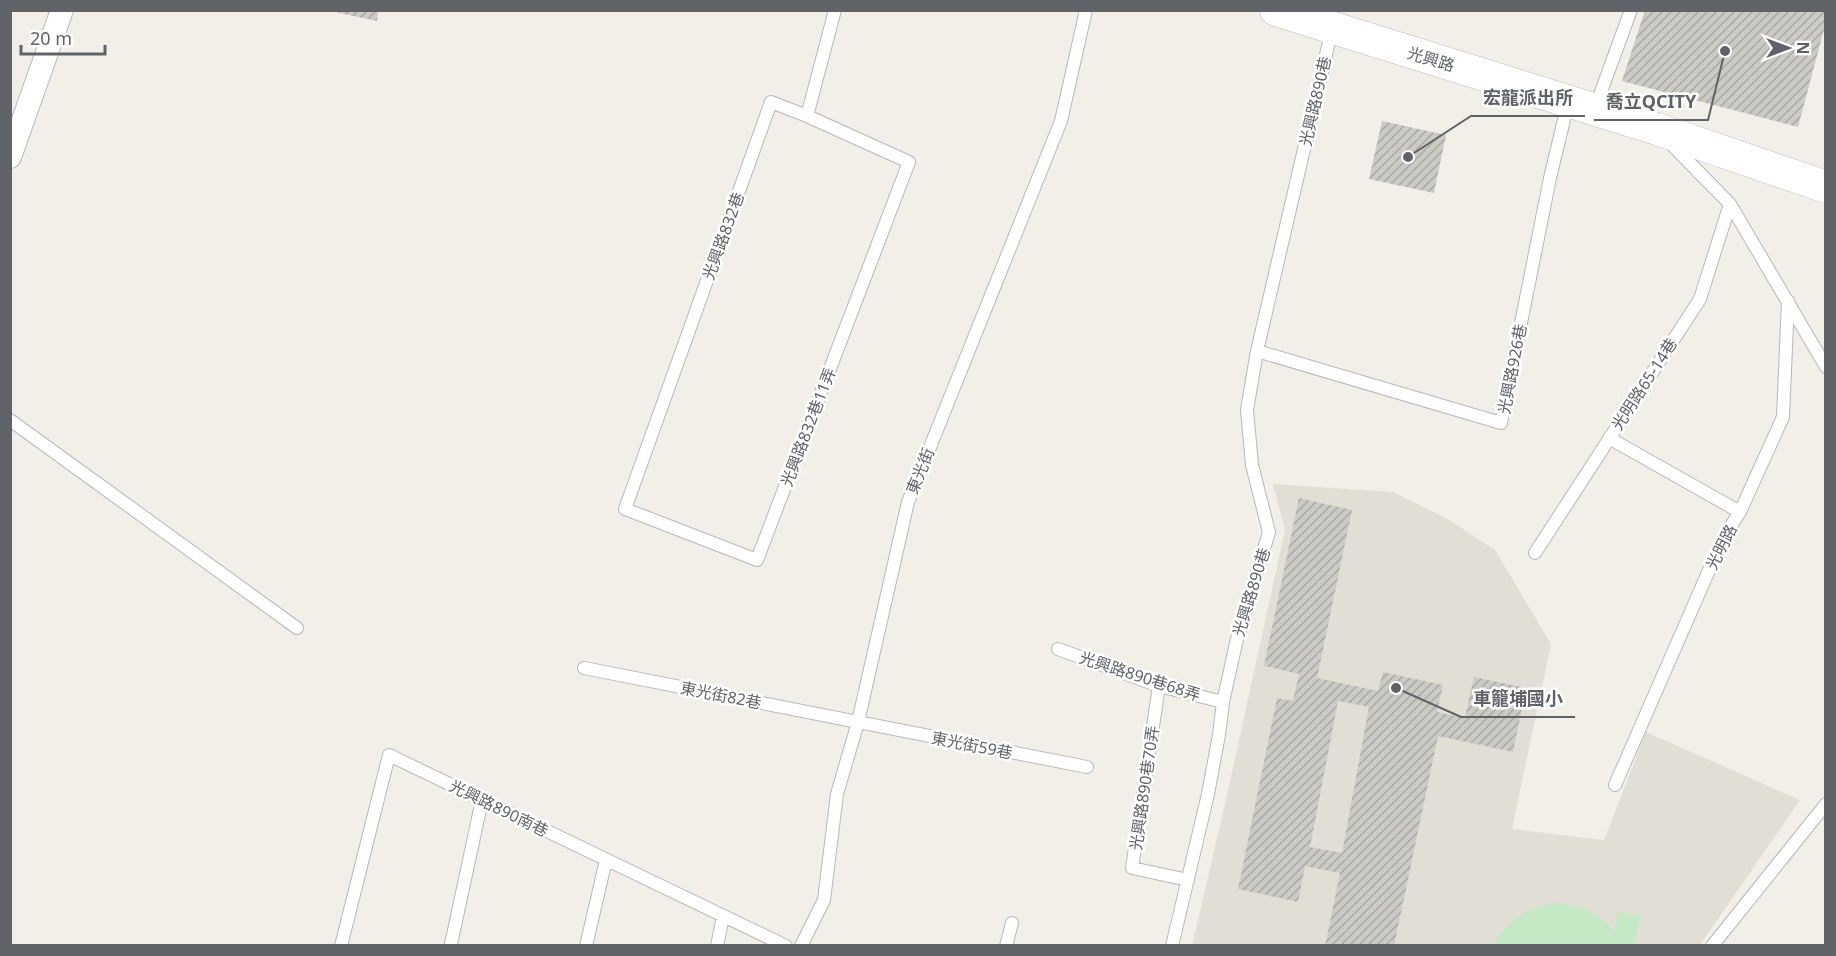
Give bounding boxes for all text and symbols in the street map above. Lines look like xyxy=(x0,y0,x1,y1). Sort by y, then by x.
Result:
scale bar xyxy=(21,18,105,56)
north arrow xyxy=(1758,18,1818,78)
text: 20 m xyxy=(30,26,72,50)
street label: 光興路 xyxy=(1405,41,1457,77)
text: N xyxy=(1792,41,1814,55)
street label: 光興路890巷 xyxy=(1294,54,1336,148)
callout: 宏龍派出所 xyxy=(1471,80,1585,116)
callout: 喬立QCITY xyxy=(1594,84,1708,120)
text: 宏龍派出所 xyxy=(1483,85,1573,109)
text: 喬立QCITY xyxy=(1606,89,1697,113)
street label: 光興路832巷 xyxy=(697,189,749,283)
street label: 光興路926巷 xyxy=(1492,322,1532,416)
street label: 光明路65-14巷 xyxy=(1606,334,1682,434)
street label: 光興路832巷11弄 xyxy=(775,364,841,490)
street label: 東光街 xyxy=(901,445,939,497)
street label: 光明路 xyxy=(1700,521,1742,573)
street label: 光興路890巷 xyxy=(1227,545,1275,639)
street label: 光興路890巷68弄 xyxy=(1077,646,1203,706)
street label: 東光街82巷 xyxy=(679,676,763,714)
callout: 車籠埔國小 xyxy=(1461,681,1575,717)
text: 車籠埔國小 xyxy=(1473,686,1563,710)
street label: 光興路890巷70弄 xyxy=(1124,724,1164,852)
street label: 東光街59巷 xyxy=(930,726,1014,764)
street label: 光興路890南巷 xyxy=(446,775,552,841)

